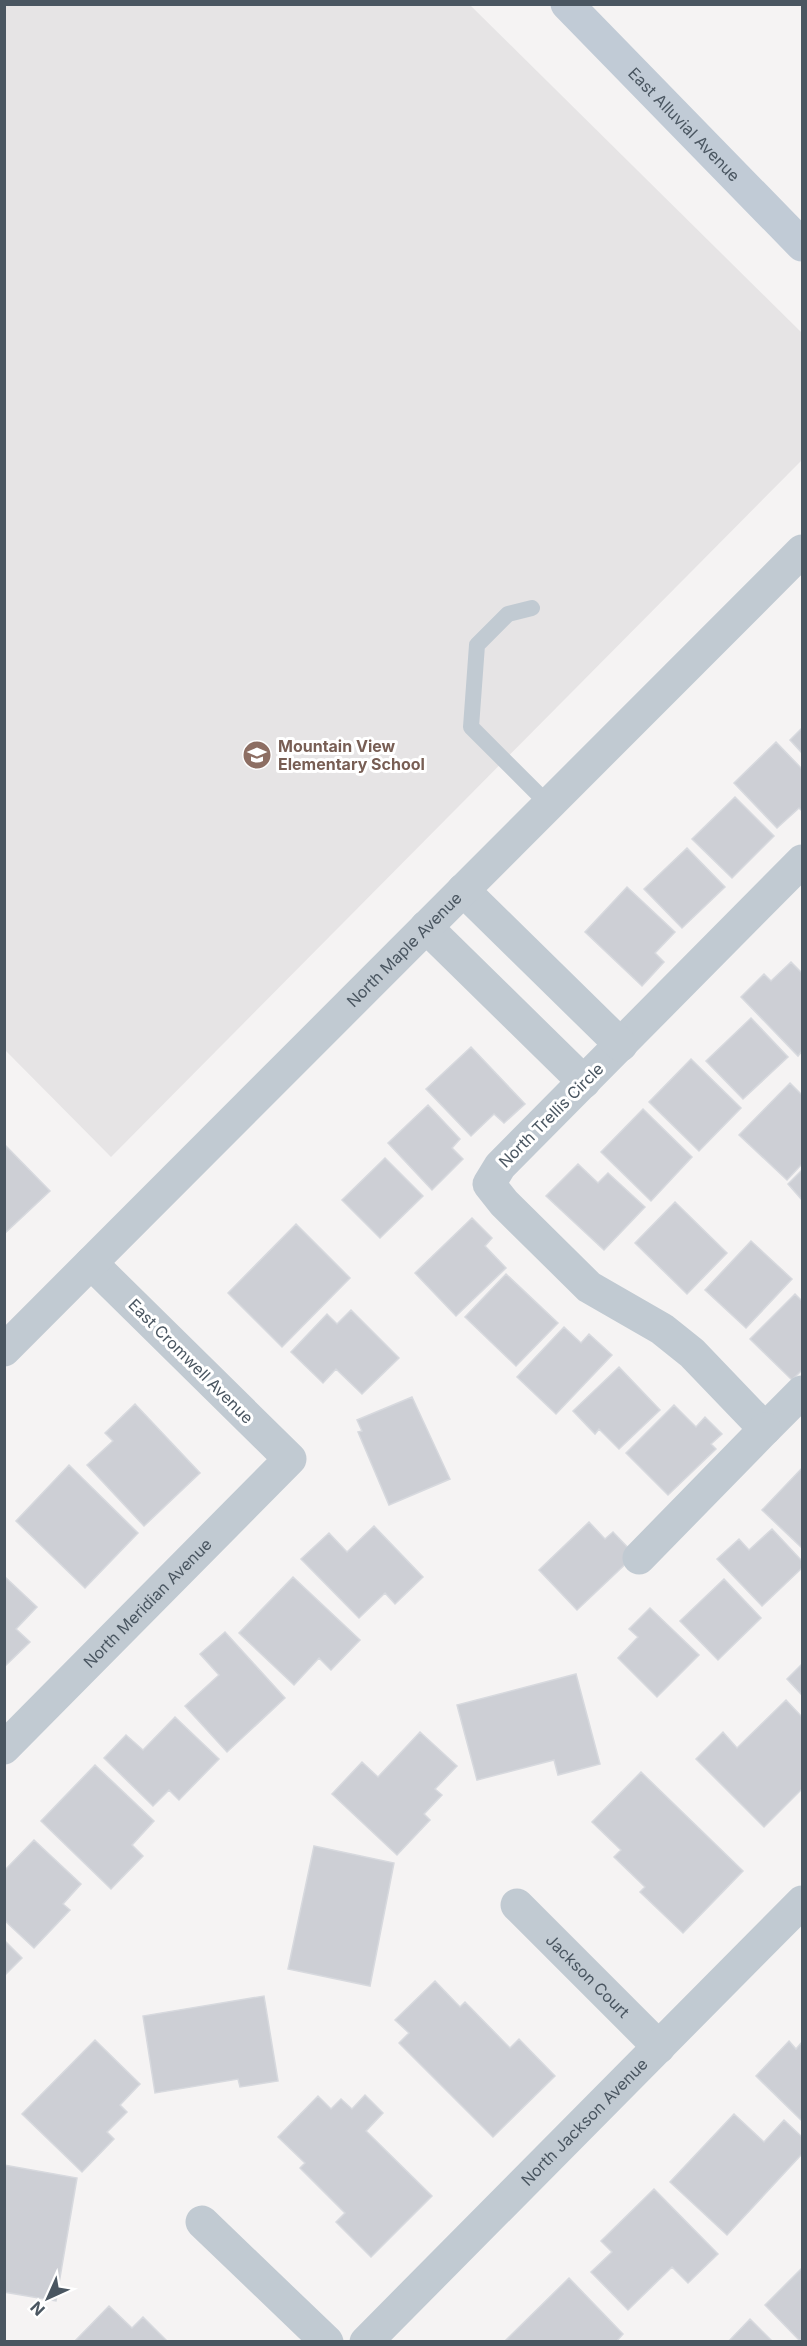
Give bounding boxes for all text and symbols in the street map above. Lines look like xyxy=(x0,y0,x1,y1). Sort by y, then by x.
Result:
street label: East Alluvial Avenue xyxy=(624,63,744,186)
place label: Mountain View Elementary School xyxy=(278,736,425,774)
school or university icon: Mountain View Elementary School xyxy=(241,739,273,771)
street label: North Maple Avenue xyxy=(342,888,466,1011)
street label: North Trellis Circle xyxy=(494,1058,608,1172)
street label: East Cromwell Avenue xyxy=(124,1294,258,1428)
street label: North Meridian Avenue xyxy=(79,1534,216,1672)
street label: Jackson Court xyxy=(542,1930,634,2022)
street label: North Jackson Avenue xyxy=(517,2054,652,2190)
north arrow xyxy=(18,2268,78,2328)
text: N xyxy=(26,2297,49,2320)

